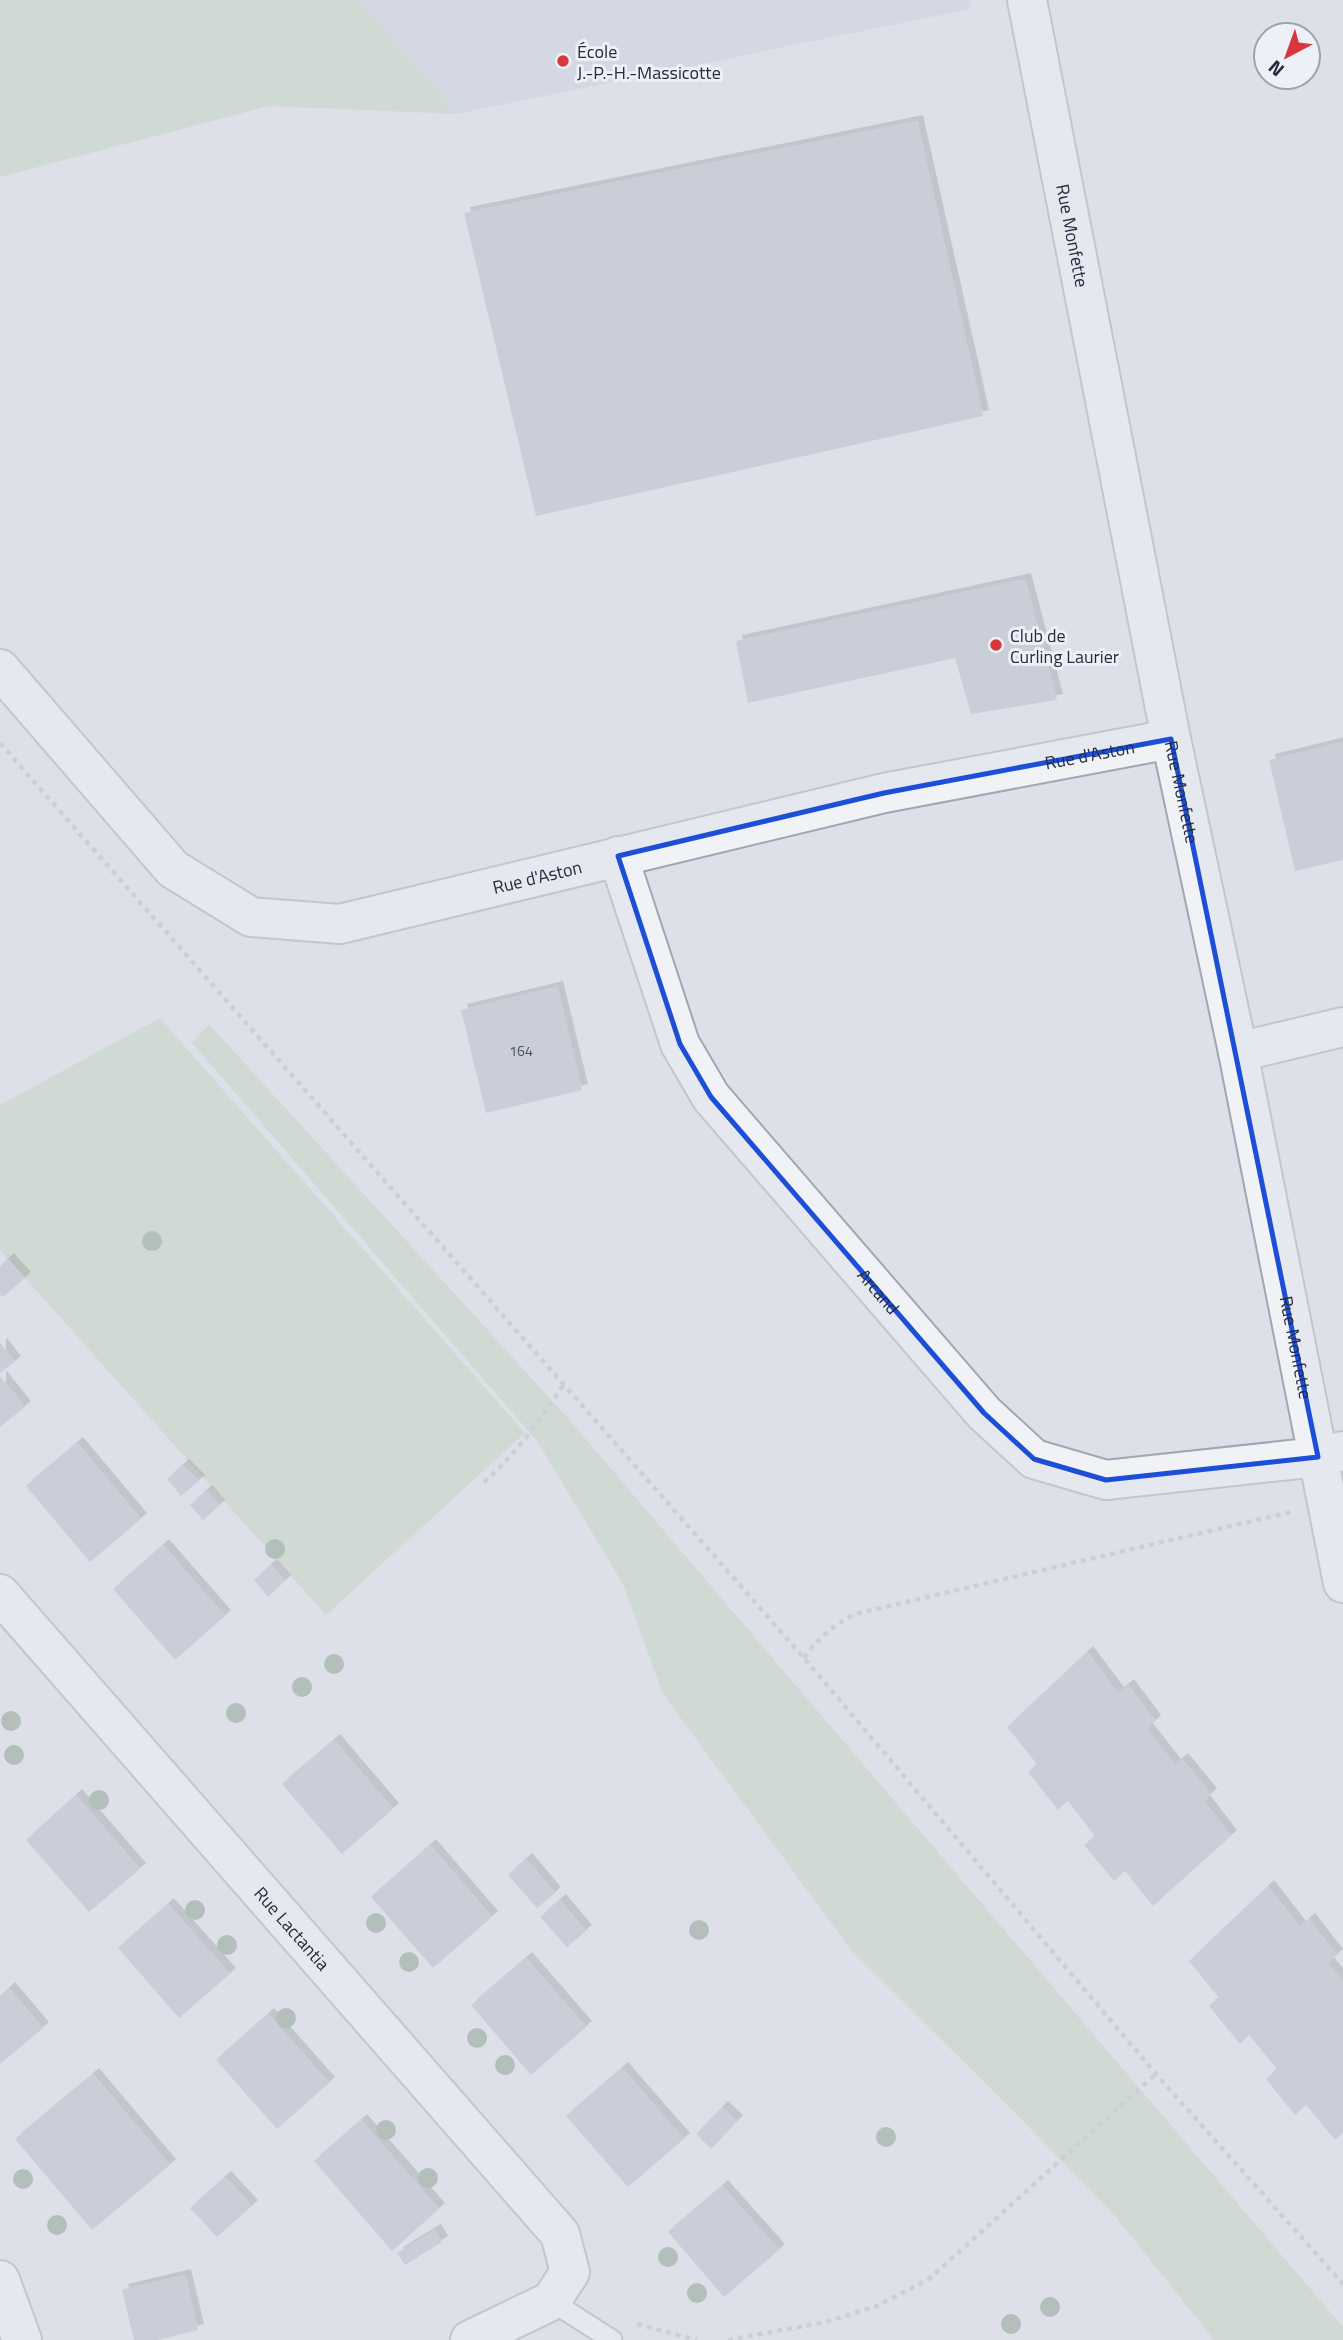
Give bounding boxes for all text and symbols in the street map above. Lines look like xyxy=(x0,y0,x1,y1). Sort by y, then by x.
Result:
north arrow xyxy=(1252,21,1322,91)
place label: École J.-P.-H.-Massicotte xyxy=(577,38,721,86)
marker: École J.-P.-H.-Massicotte xyxy=(555,53,571,69)
text: N xyxy=(1261,54,1290,84)
street label: Rue Monfette xyxy=(1050,182,1096,289)
place label: Club de Curling Laurier xyxy=(1010,622,1119,670)
marker: Club de Curling Laurier xyxy=(988,637,1004,653)
street label: Rue d'Aston xyxy=(1042,733,1137,776)
street label: Rue Monfette xyxy=(1158,738,1206,846)
street label: Rue d'Aston xyxy=(490,853,584,900)
house number: 164 xyxy=(509,1040,533,1061)
street label: Arcand xyxy=(851,1262,906,1320)
street label: Rue Monfette xyxy=(1273,1293,1320,1401)
street label: Rue Lactantia xyxy=(248,1880,337,1976)

